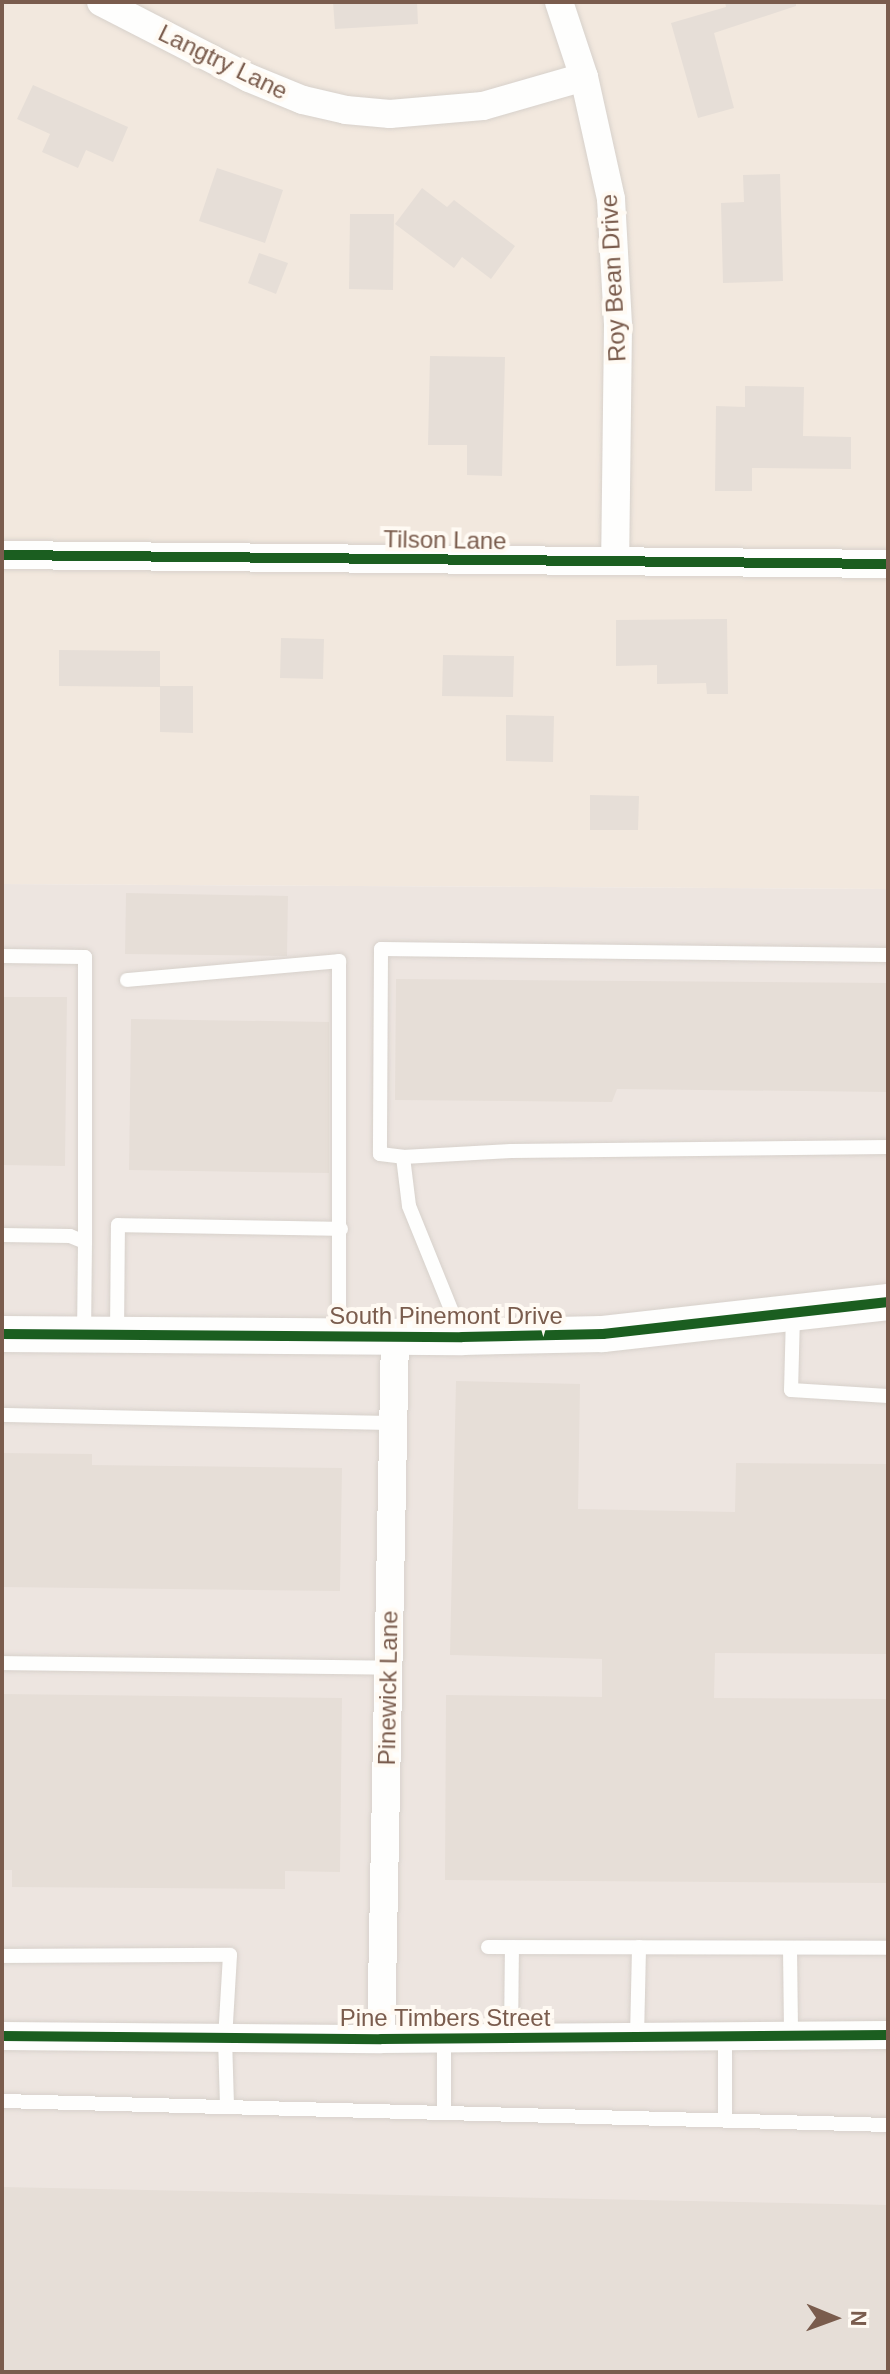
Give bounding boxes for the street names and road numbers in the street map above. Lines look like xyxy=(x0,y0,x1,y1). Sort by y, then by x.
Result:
street label: Langtry Lane xyxy=(154,18,292,106)
street label: Roy Bean Drive xyxy=(594,193,632,363)
street label: Tilson Lane xyxy=(383,525,507,555)
street label: South Pinemont Drive xyxy=(329,1302,563,1330)
street label: Pinewick Lane xyxy=(372,1610,404,1766)
street label: Pine Timbers Street xyxy=(339,2004,551,2032)

